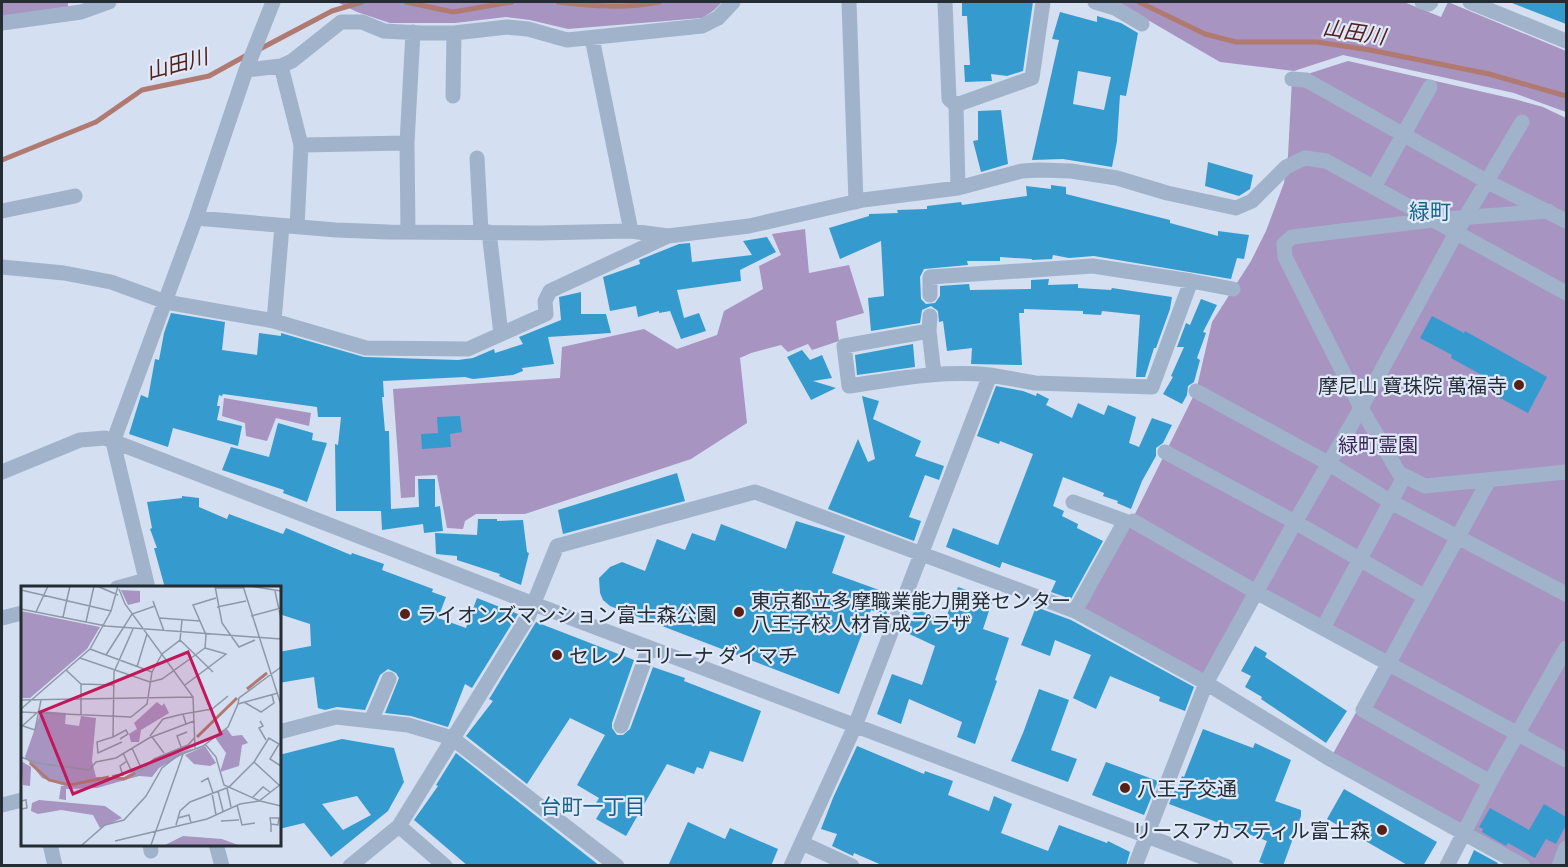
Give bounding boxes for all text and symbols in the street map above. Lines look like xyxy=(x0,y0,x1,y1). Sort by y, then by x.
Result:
water label: 山田川 xyxy=(1321,13,1389,52)
water label: 山田川 xyxy=(143,41,213,86)
district label: 緑町 xyxy=(1409,197,1451,226)
place label: 摩尼山 寶珠院 萬福寺 xyxy=(1318,372,1507,399)
marker: 摩尼山 寶珠院 萬福寺 xyxy=(1512,378,1526,392)
park label: 緑町霊園 xyxy=(1338,431,1418,458)
inset map xyxy=(21,586,280,846)
place label: 東京都立多摩職業能力開発センター 八王子校人材育成プラザ xyxy=(751,587,1071,637)
place label: ライオンズマンション富士森公園 xyxy=(417,601,717,628)
marker: 東京都立多摩職業能力開発センター 八王子校人材育成プラザ xyxy=(732,605,746,619)
marker: ライオンズマンション富士森公園 xyxy=(398,607,412,621)
place label: セレノ コリーナ ダイマチ xyxy=(569,642,798,669)
marker: セレノ コリーナ ダイマチ xyxy=(550,648,564,662)
place label: 八王子交通 xyxy=(1137,775,1237,802)
marker: 八王子交通 xyxy=(1118,781,1132,795)
district label: 台町一丁目 xyxy=(541,792,646,821)
place label: リースアカスティル富士森 xyxy=(1132,817,1370,844)
marker: リースアカスティル富士森 xyxy=(1375,823,1389,837)

